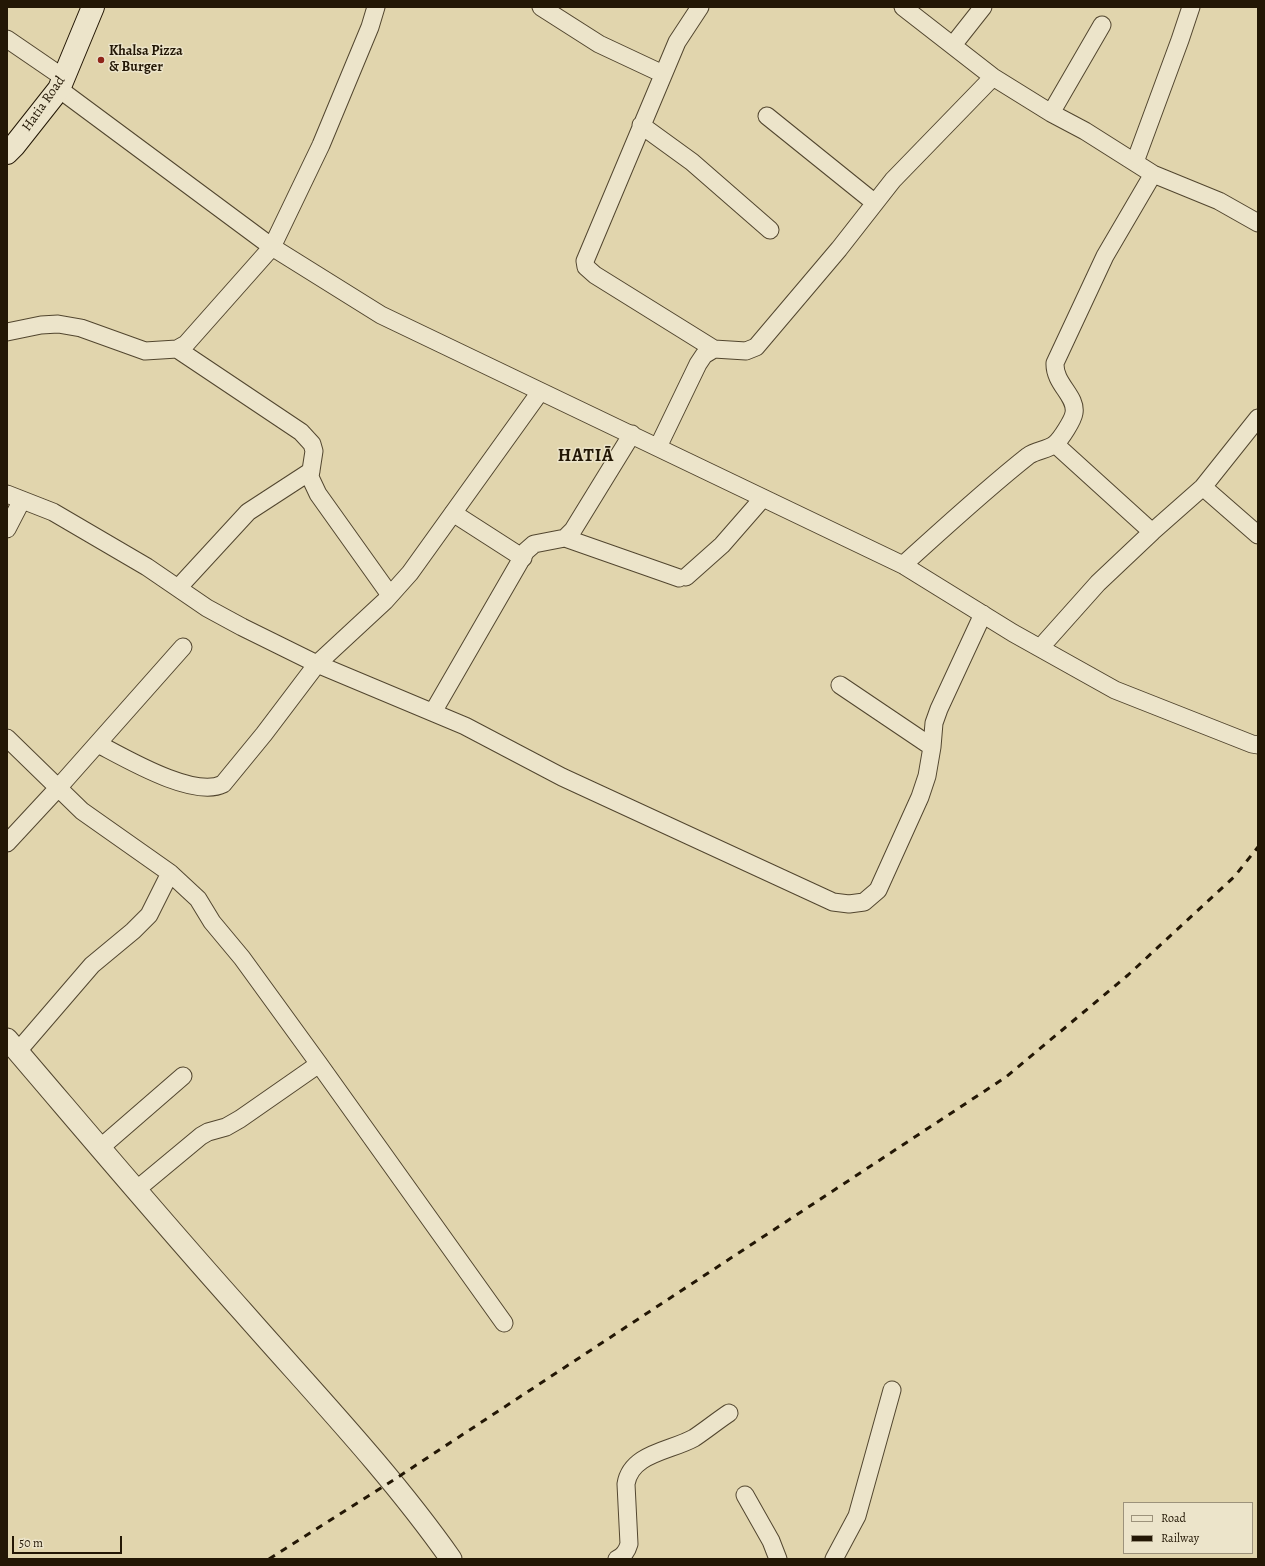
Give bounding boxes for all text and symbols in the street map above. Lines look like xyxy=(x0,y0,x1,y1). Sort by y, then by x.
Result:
place label: Khalsa Pizza & Burger xyxy=(109,44,183,76)
marker: Khalsa Pizza & Burger xyxy=(96,55,106,65)
street label: Hatia Road xyxy=(19,73,69,135)
district label: HATIĀ xyxy=(558,446,614,468)
legend xyxy=(1123,1502,1253,1554)
text: Road xyxy=(1161,1510,1186,1526)
scale bar xyxy=(14,1528,124,1554)
text: Railway xyxy=(1161,1530,1199,1546)
text: 50 m xyxy=(19,1535,43,1551)

